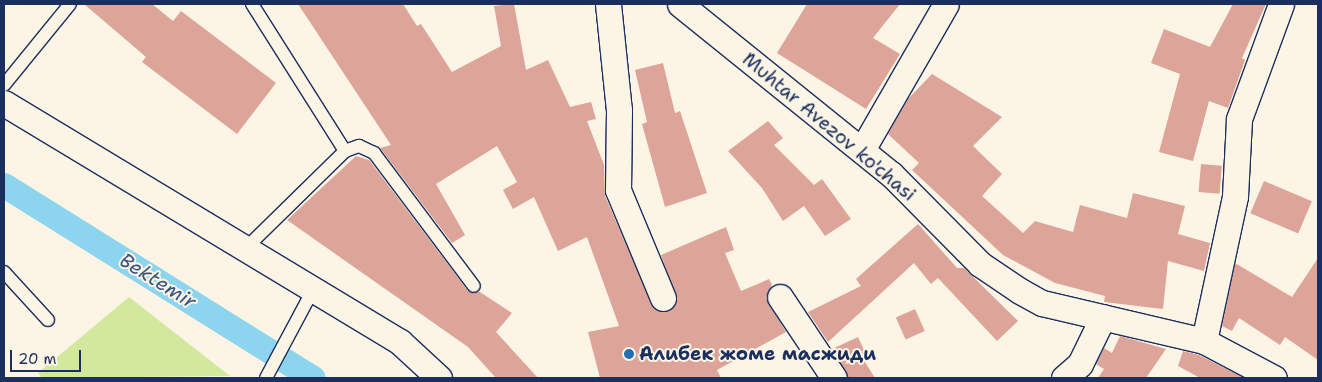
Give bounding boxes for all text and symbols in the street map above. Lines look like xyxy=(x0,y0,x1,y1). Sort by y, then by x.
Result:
street label: Muhtar Avezov ko'chasi xyxy=(738,48,920,206)
water label: Bektemir xyxy=(115,248,201,314)
scale bar xyxy=(12,340,84,372)
place label: Алибек жоме масжиди xyxy=(639,343,876,365)
marker: Алибек жоме масжиди xyxy=(623,348,635,360)
text: 20 m xyxy=(18,349,57,369)

